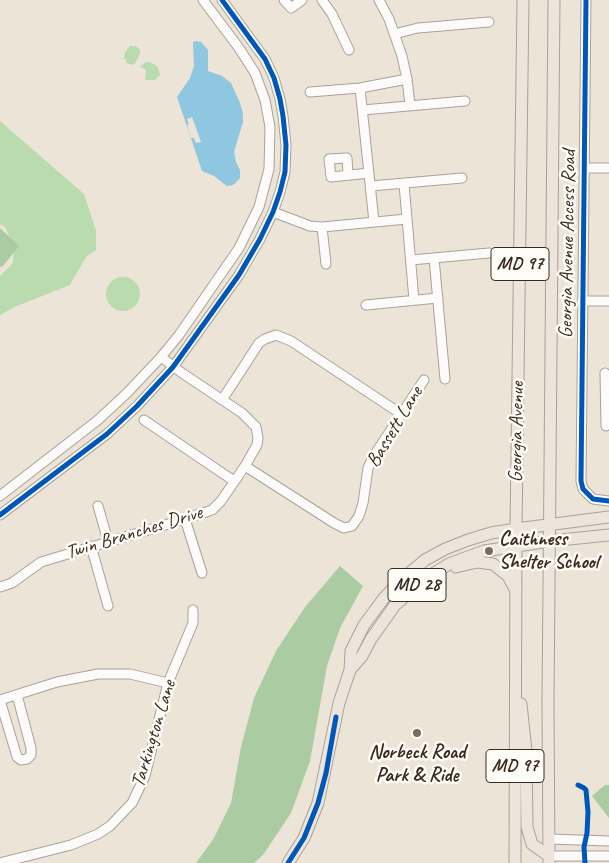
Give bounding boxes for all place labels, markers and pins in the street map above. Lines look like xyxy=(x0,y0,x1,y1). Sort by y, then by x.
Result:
place label: Caithness Shelter School xyxy=(499,528,598,575)
marker: Caithness Shelter School xyxy=(483,545,495,557)
marker: Norbeck Road Park & Ride xyxy=(411,727,423,739)
place label: Norbeck Road Park & Ride xyxy=(369,741,465,788)

